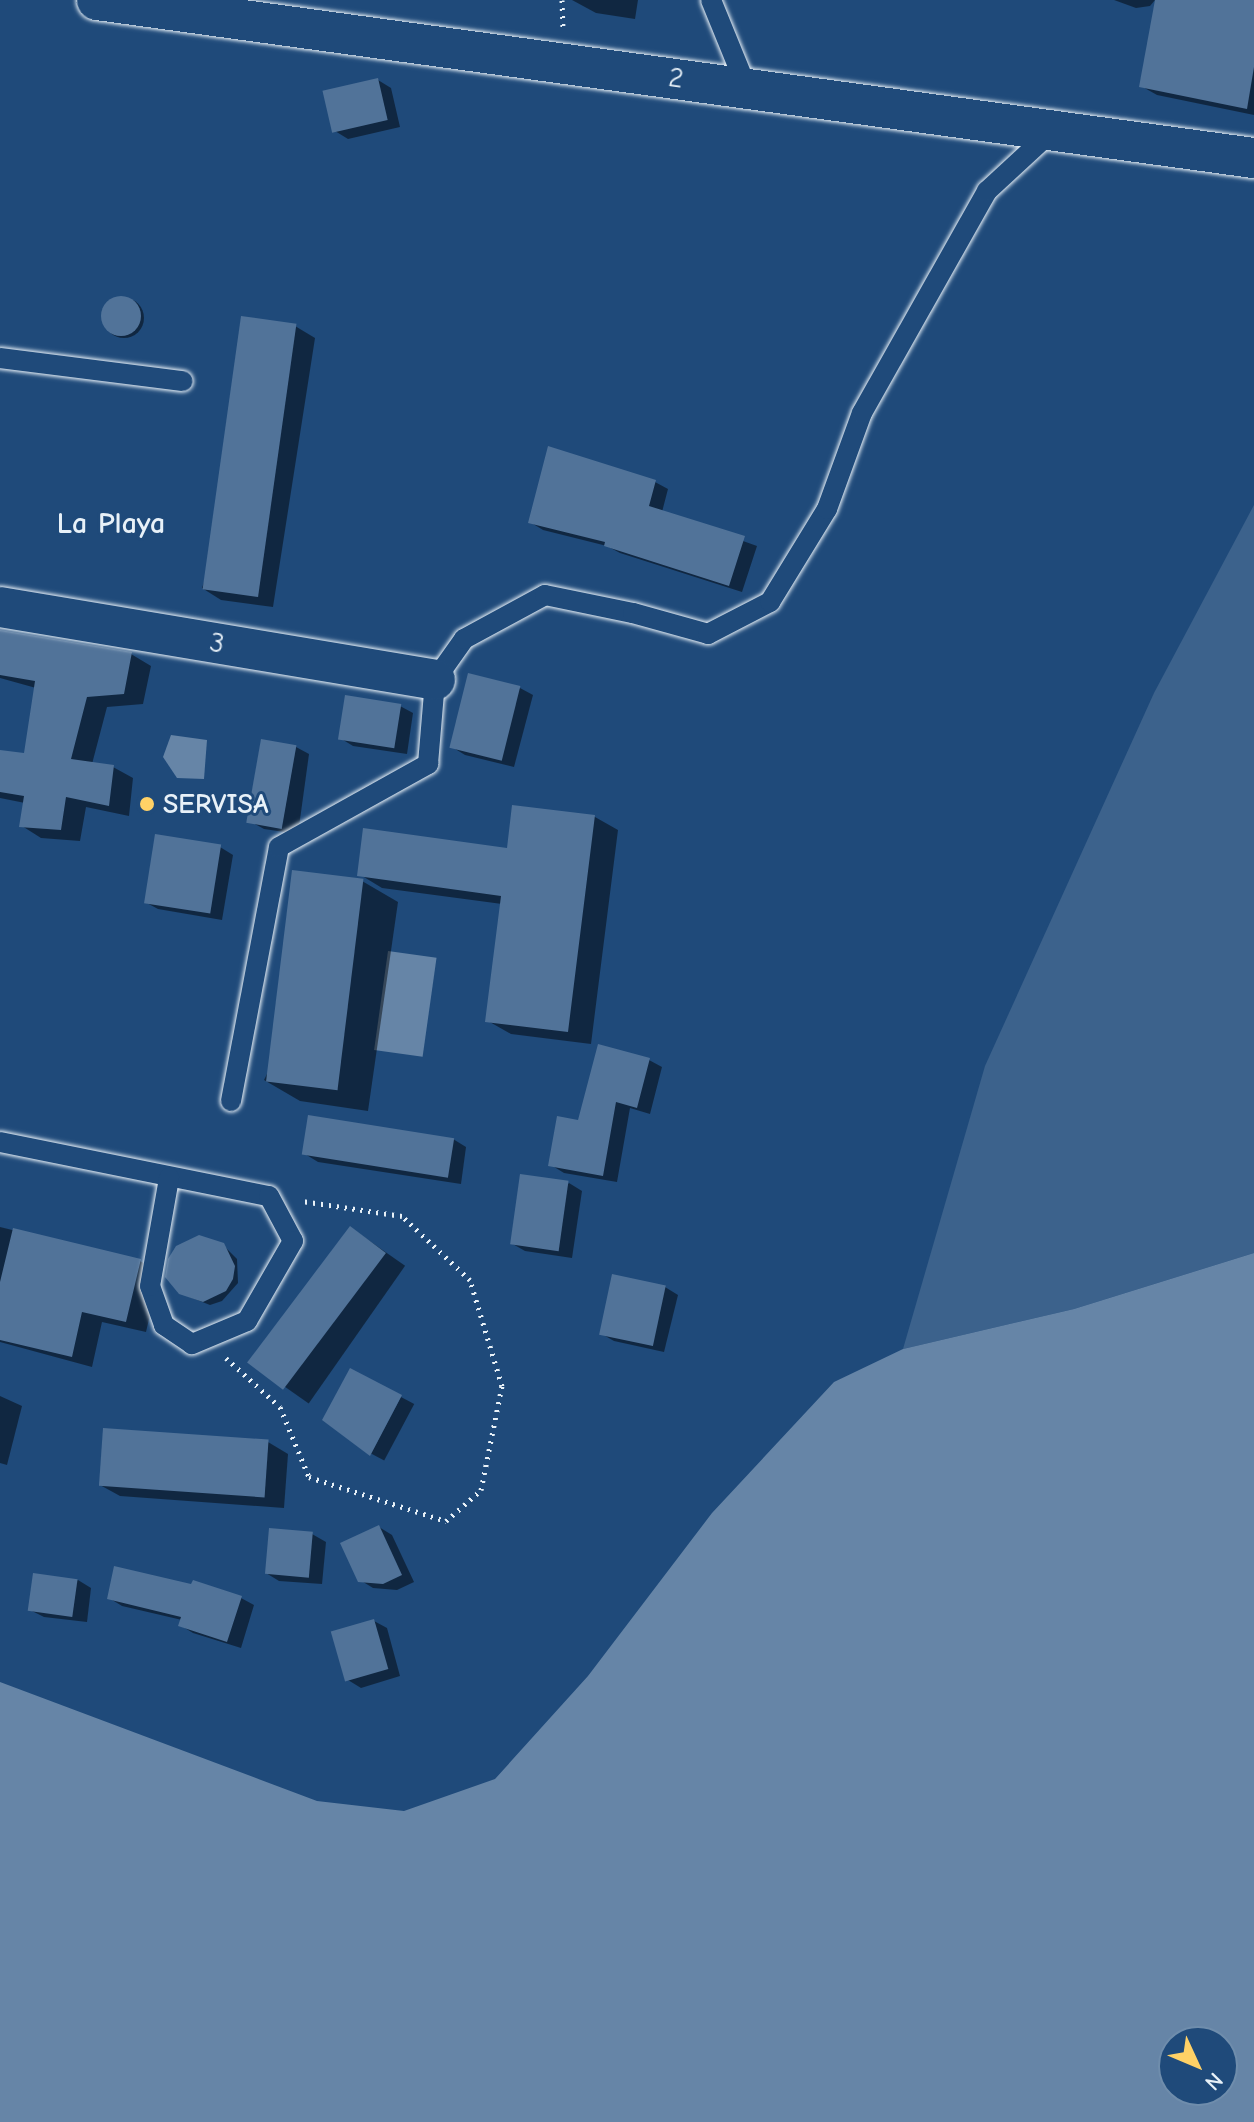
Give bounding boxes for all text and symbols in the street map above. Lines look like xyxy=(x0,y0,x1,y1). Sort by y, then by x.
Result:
street label: 2 xyxy=(666,60,686,96)
district label: La Playa xyxy=(57,506,165,542)
street label: 3 xyxy=(207,625,227,661)
place label: SERVISA xyxy=(163,787,268,821)
marker: SERVISA xyxy=(138,795,156,813)
north arrow xyxy=(1158,2026,1238,2106)
text: N xyxy=(1199,2067,1228,2095)

